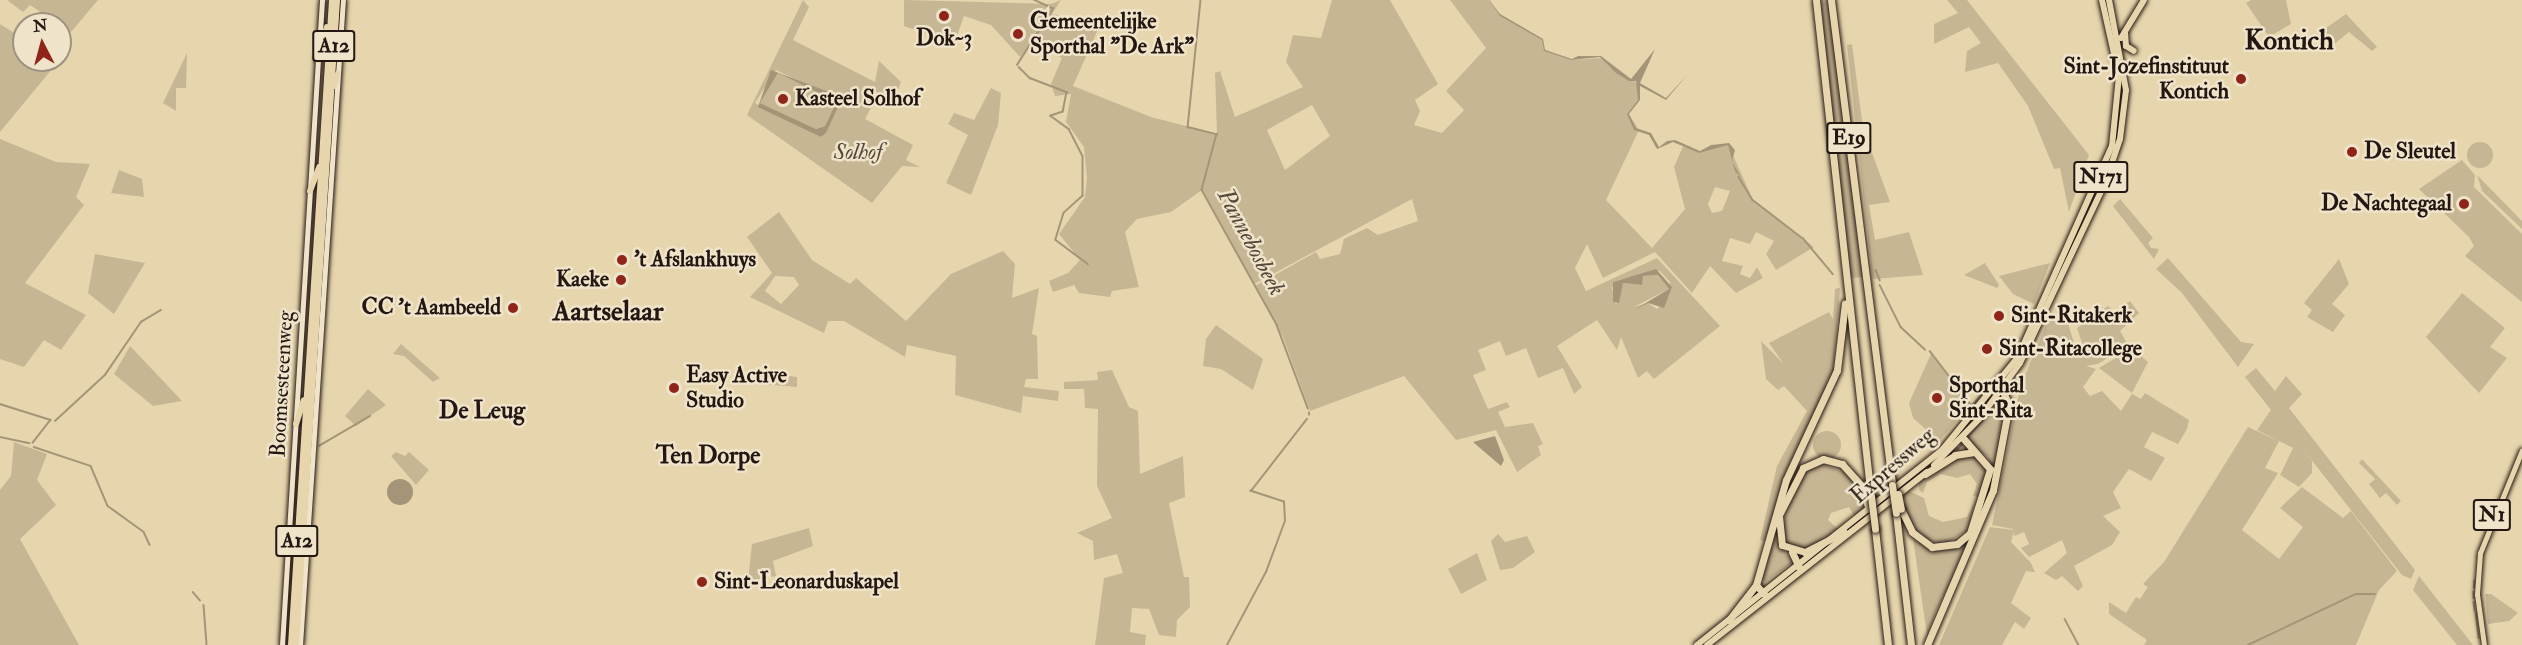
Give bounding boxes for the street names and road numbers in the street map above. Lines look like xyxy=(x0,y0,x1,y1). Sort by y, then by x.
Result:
road number: A12 xyxy=(312,28,356,64)
road number: E19 xyxy=(1825,120,1873,156)
road number: N171 xyxy=(2072,159,2130,195)
street label: Boomsesteenweg xyxy=(265,310,299,458)
street label: Expressweg xyxy=(1846,422,1940,510)
road number: N1 xyxy=(2472,497,2512,533)
road number: A12 xyxy=(274,523,320,559)

